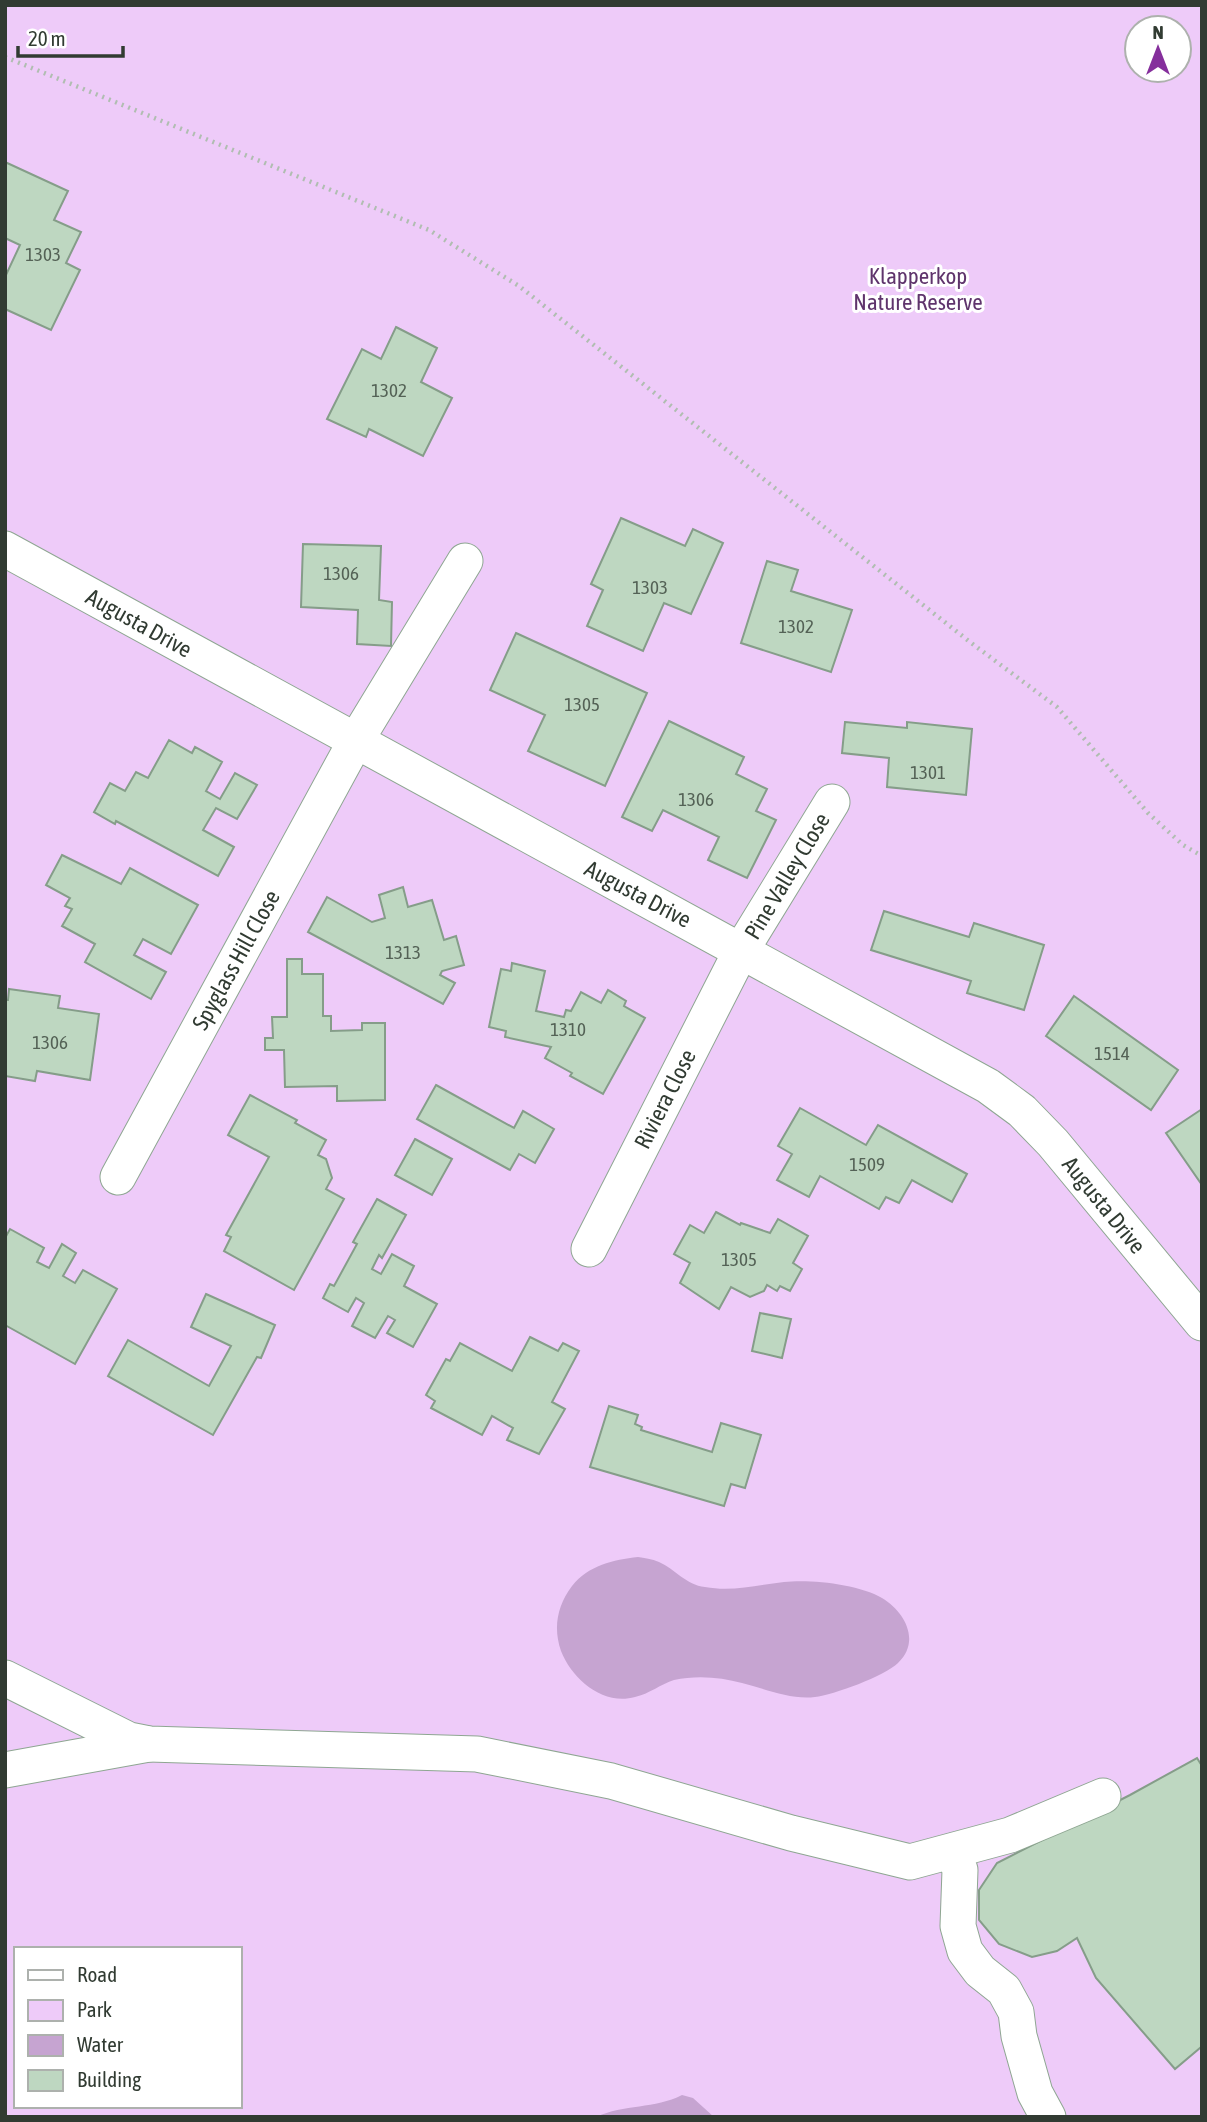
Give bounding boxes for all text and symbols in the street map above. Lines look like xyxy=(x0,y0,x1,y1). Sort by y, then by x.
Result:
scale bar xyxy=(18,14,122,58)
north arrow xyxy=(1123,14,1193,84)
text: N xyxy=(1152,21,1164,43)
text: 20 m xyxy=(28,26,66,50)
house number: 1303 xyxy=(25,243,61,265)
park label: Klapperkop Nature Reserve xyxy=(853,263,983,315)
house number: 1302 xyxy=(371,379,407,401)
house number: 1306 xyxy=(323,562,359,584)
house number: 1303 xyxy=(632,576,668,598)
street label: Augusta Drive xyxy=(82,583,196,663)
house number: 1302 xyxy=(778,615,814,637)
house number: 1305 xyxy=(564,693,600,715)
house number: 1301 xyxy=(910,761,946,783)
house number: 1306 xyxy=(678,788,714,810)
street label: Pine Valley Close xyxy=(739,808,835,944)
street label: Augusta Drive xyxy=(580,855,696,933)
street label: Spyglass Hill Close xyxy=(187,886,285,1034)
house number: 1313 xyxy=(385,941,421,963)
house number: 1310 xyxy=(550,1018,586,1040)
house number: 1306 xyxy=(32,1031,68,1053)
house number: 1514 xyxy=(1094,1042,1130,1064)
street label: Riviera Close xyxy=(629,1045,701,1153)
street label: Augusta Drive xyxy=(1057,1152,1151,1258)
house number: 1509 xyxy=(849,1153,885,1175)
house number: 1305 xyxy=(721,1248,757,1270)
legend xyxy=(14,1947,242,2108)
text: Road xyxy=(77,1962,117,1986)
text: Park xyxy=(77,1997,112,2021)
text: Water xyxy=(77,2032,124,2056)
text: Building xyxy=(77,2067,141,2091)

